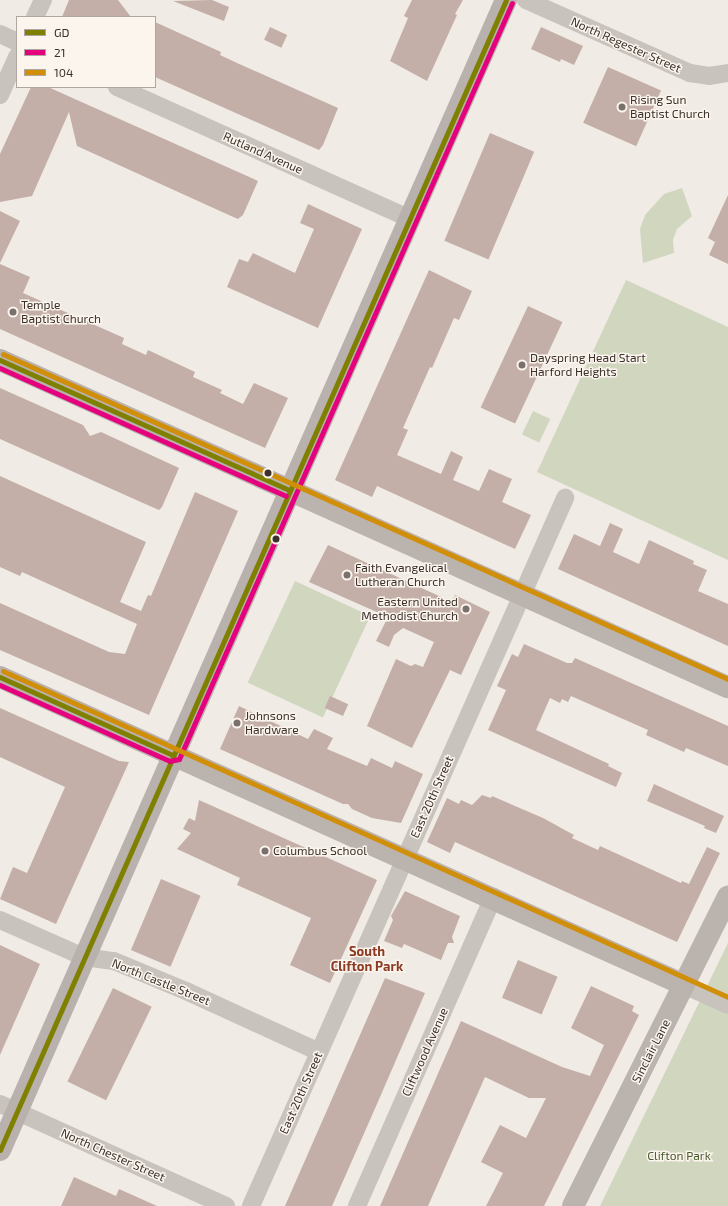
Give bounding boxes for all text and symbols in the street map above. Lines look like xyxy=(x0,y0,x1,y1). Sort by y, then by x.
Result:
street label: North Regester Street xyxy=(569,14,683,76)
legend xyxy=(16,16,156,88)
text: GD xyxy=(54,25,70,39)
text: 21 xyxy=(54,45,66,59)
text: 104 xyxy=(54,65,73,79)
place label: Rising Sun Baptist Church xyxy=(630,93,710,121)
marker: Rising Sun Baptist Church xyxy=(617,102,627,112)
street label: Rutland Avenue xyxy=(221,129,305,177)
place label: Temple Baptist Church xyxy=(21,298,101,326)
marker: Temple Baptist Church xyxy=(8,307,18,317)
place label: Dayspring Head Start Harford Heights xyxy=(530,351,646,379)
marker: Dayspring Head Start Harford Heights xyxy=(517,360,527,370)
unlabelled marker xyxy=(263,468,273,478)
unlabelled marker xyxy=(271,534,281,544)
place label: Faith Evangelical Lutheran Church xyxy=(355,561,447,589)
marker: Faith Evangelical Lutheran Church xyxy=(342,570,352,580)
place label: Eastern United Methodist Church xyxy=(361,595,458,623)
marker: Eastern United Methodist Church xyxy=(461,604,471,614)
place label: Johnsons Hardware xyxy=(245,709,299,737)
marker: Johnsons Hardware xyxy=(232,718,242,728)
street label: East 20th Street xyxy=(407,754,457,840)
place label: Columbus School xyxy=(273,844,367,858)
marker: Columbus School xyxy=(260,846,270,856)
district label: South Clifton Park xyxy=(331,944,403,975)
street label: North Castle Street xyxy=(110,956,212,1008)
street label: Cliftwood Avenue xyxy=(399,1005,451,1099)
street label: Sinclair Lane xyxy=(629,1017,673,1085)
street label: East 20th Street xyxy=(276,1050,326,1136)
street label: North Chester Street xyxy=(59,1126,167,1184)
park label: Clifton Park xyxy=(647,1149,711,1163)

